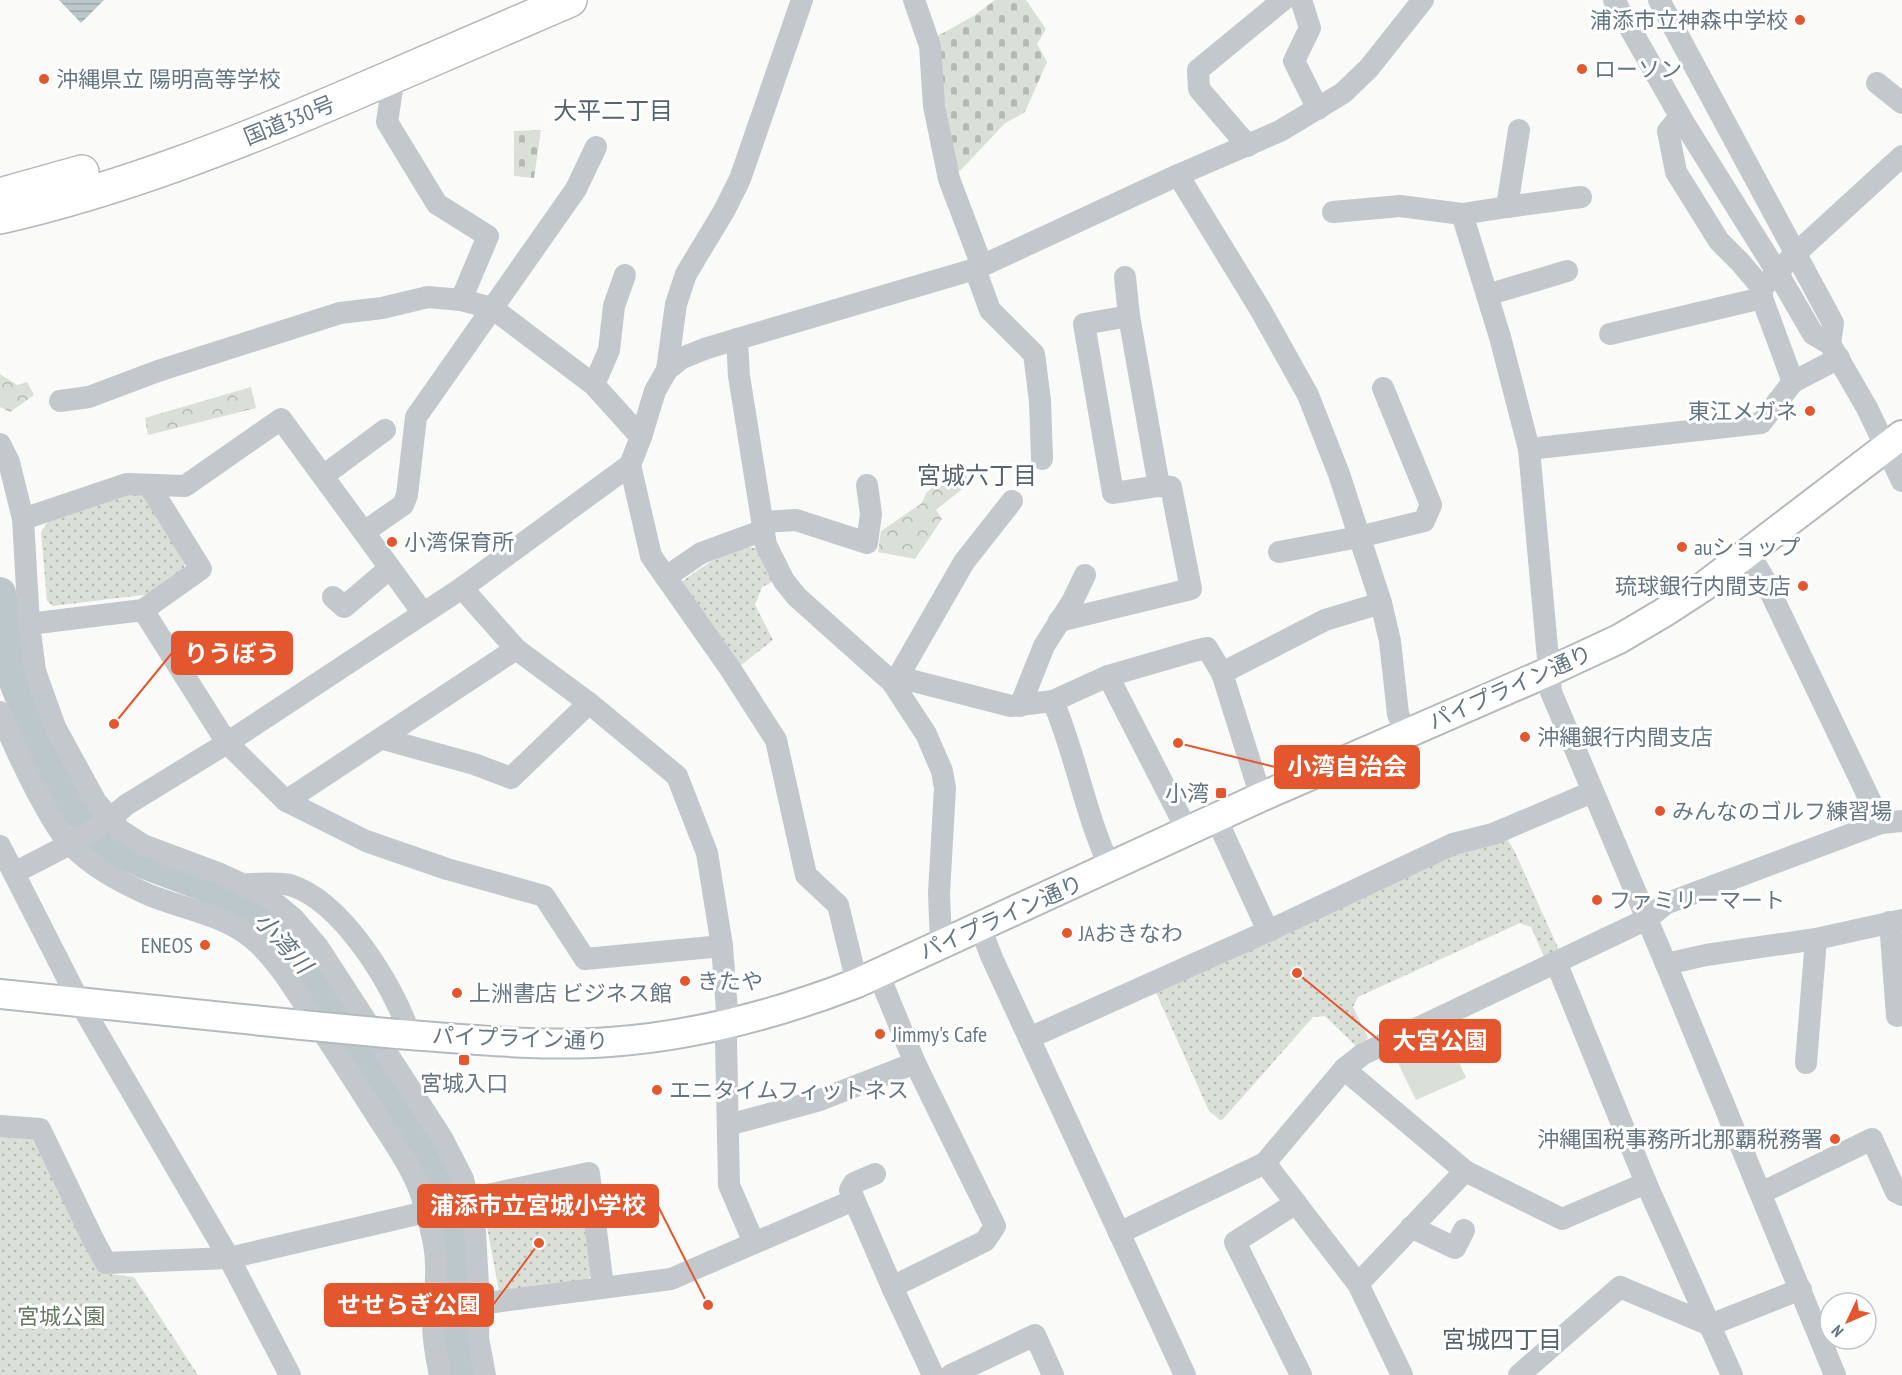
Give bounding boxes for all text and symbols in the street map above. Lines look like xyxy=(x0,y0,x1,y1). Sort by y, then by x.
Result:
place label: 浦添市立神森中学校 xyxy=(1590,6,1788,34)
marker: 浦添市立神森中学校 xyxy=(1793,13,1807,27)
place label: ローソン xyxy=(1594,55,1682,83)
marker: ローソン xyxy=(1575,62,1589,76)
place label: 沖縄県立 陽明高等学校 xyxy=(56,65,281,93)
marker: 沖縄県立 陽明高等学校 xyxy=(37,72,51,86)
street label: 国道330号 xyxy=(239,89,339,151)
district label: 大平二丁目 xyxy=(553,95,673,126)
place label: 東江メガネ xyxy=(1688,397,1798,425)
marker: 東江メガネ xyxy=(1803,404,1817,418)
district label: 宮城六丁目 xyxy=(917,460,1037,491)
place label: 小湾保育所 xyxy=(404,528,514,556)
place label: auショップ xyxy=(1694,533,1800,561)
marker: 小湾保育所 xyxy=(385,535,399,549)
marker: auショップ xyxy=(1675,540,1689,554)
place label: 琉球銀行内間支店 xyxy=(1615,572,1791,600)
marker: 琉球銀行内間支店 xyxy=(1796,579,1810,593)
callout: りうぼう xyxy=(172,632,292,674)
text: りうぼう xyxy=(184,638,280,669)
street label: パイプライン通り xyxy=(1424,638,1596,736)
place label: 沖縄銀行内間支店 xyxy=(1537,723,1713,751)
marker: 沖縄銀行内間支店 xyxy=(1518,730,1532,744)
callout: 小湾自治会 xyxy=(1275,746,1419,788)
text: 小湾自治会 xyxy=(1287,751,1407,782)
place label: 小湾 xyxy=(1165,779,1209,807)
marker: 小湾 xyxy=(1214,786,1228,800)
place label: みんなのゴルフ練習場 xyxy=(1672,797,1892,825)
marker: みんなのゴルフ練習場 xyxy=(1653,804,1667,818)
street label: パイプライン通り xyxy=(915,868,1087,966)
place label: ファミリーマート xyxy=(1609,886,1785,914)
marker: ファミリーマート xyxy=(1590,893,1604,907)
water label: 小湾川 xyxy=(248,906,321,982)
place label: JAおきなわ xyxy=(1078,919,1183,947)
marker: JAおきなわ xyxy=(1060,926,1074,940)
place label: ENEOS xyxy=(141,931,193,959)
marker: ENEOS xyxy=(198,938,212,952)
place label: きたや xyxy=(697,967,763,995)
marker: きたや xyxy=(678,974,692,988)
place label: 上洲書店 ビジネス館 xyxy=(469,979,672,1007)
marker: 上洲書店 ビジネス館 xyxy=(450,986,464,1000)
place label: Jimmy's Cafe xyxy=(891,1020,987,1048)
callout: 大宮公園 xyxy=(1380,1020,1500,1062)
street label: パイプライン通り xyxy=(432,1021,608,1055)
text: 大宮公園 xyxy=(1392,1025,1488,1056)
marker: Jimmy's Cafe xyxy=(873,1027,887,1041)
marker: 宮城入口 xyxy=(457,1053,471,1067)
place label: 宮城入口 xyxy=(420,1069,508,1097)
place label: エニタイムフィットネス xyxy=(669,1076,909,1104)
marker: エニタイムフィットネス xyxy=(650,1083,664,1097)
place label: 沖縄国税事務所北那覇税務署 xyxy=(1537,1125,1823,1153)
marker: 沖縄国税事務所北那覇税務署 xyxy=(1828,1132,1842,1146)
callout: 浦添市立宮城小学校 xyxy=(418,1185,658,1227)
text: 浦添市立宮城小学校 xyxy=(430,1190,646,1221)
callout: せせらぎ公園 xyxy=(325,1284,493,1326)
text: せせらぎ公園 xyxy=(337,1289,481,1320)
north arrow xyxy=(1818,1291,1878,1351)
park label: 宮城公園 xyxy=(17,1302,105,1330)
text: N xyxy=(1827,1321,1847,1341)
district label: 宮城四丁目 xyxy=(1442,1324,1562,1355)

